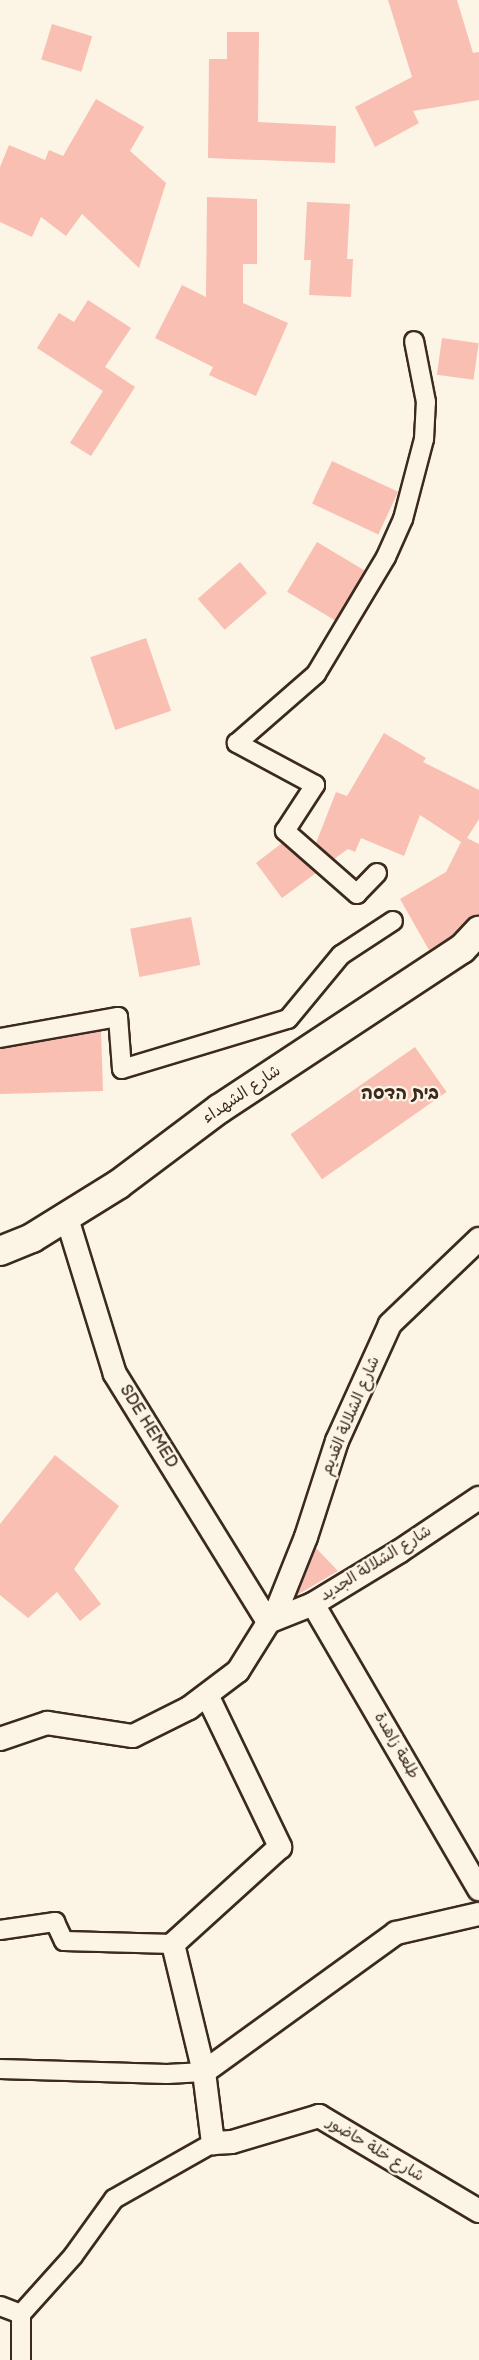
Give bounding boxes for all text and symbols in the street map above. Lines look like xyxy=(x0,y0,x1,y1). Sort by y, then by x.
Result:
street label: شارع الشهداء xyxy=(199,1062,285,1128)
district label: בית הדסה xyxy=(361,1083,439,1105)
street label: شارع الشلالة القديم xyxy=(317,1354,385,1478)
street label: SDE HEMED xyxy=(115,1382,181,1472)
street label: شارع الشلالة الجديد xyxy=(317,1522,435,1606)
street label: طلعة زاهدة xyxy=(369,1709,423,1783)
street label: شارع خلة حاضور xyxy=(323,2113,427,2187)

